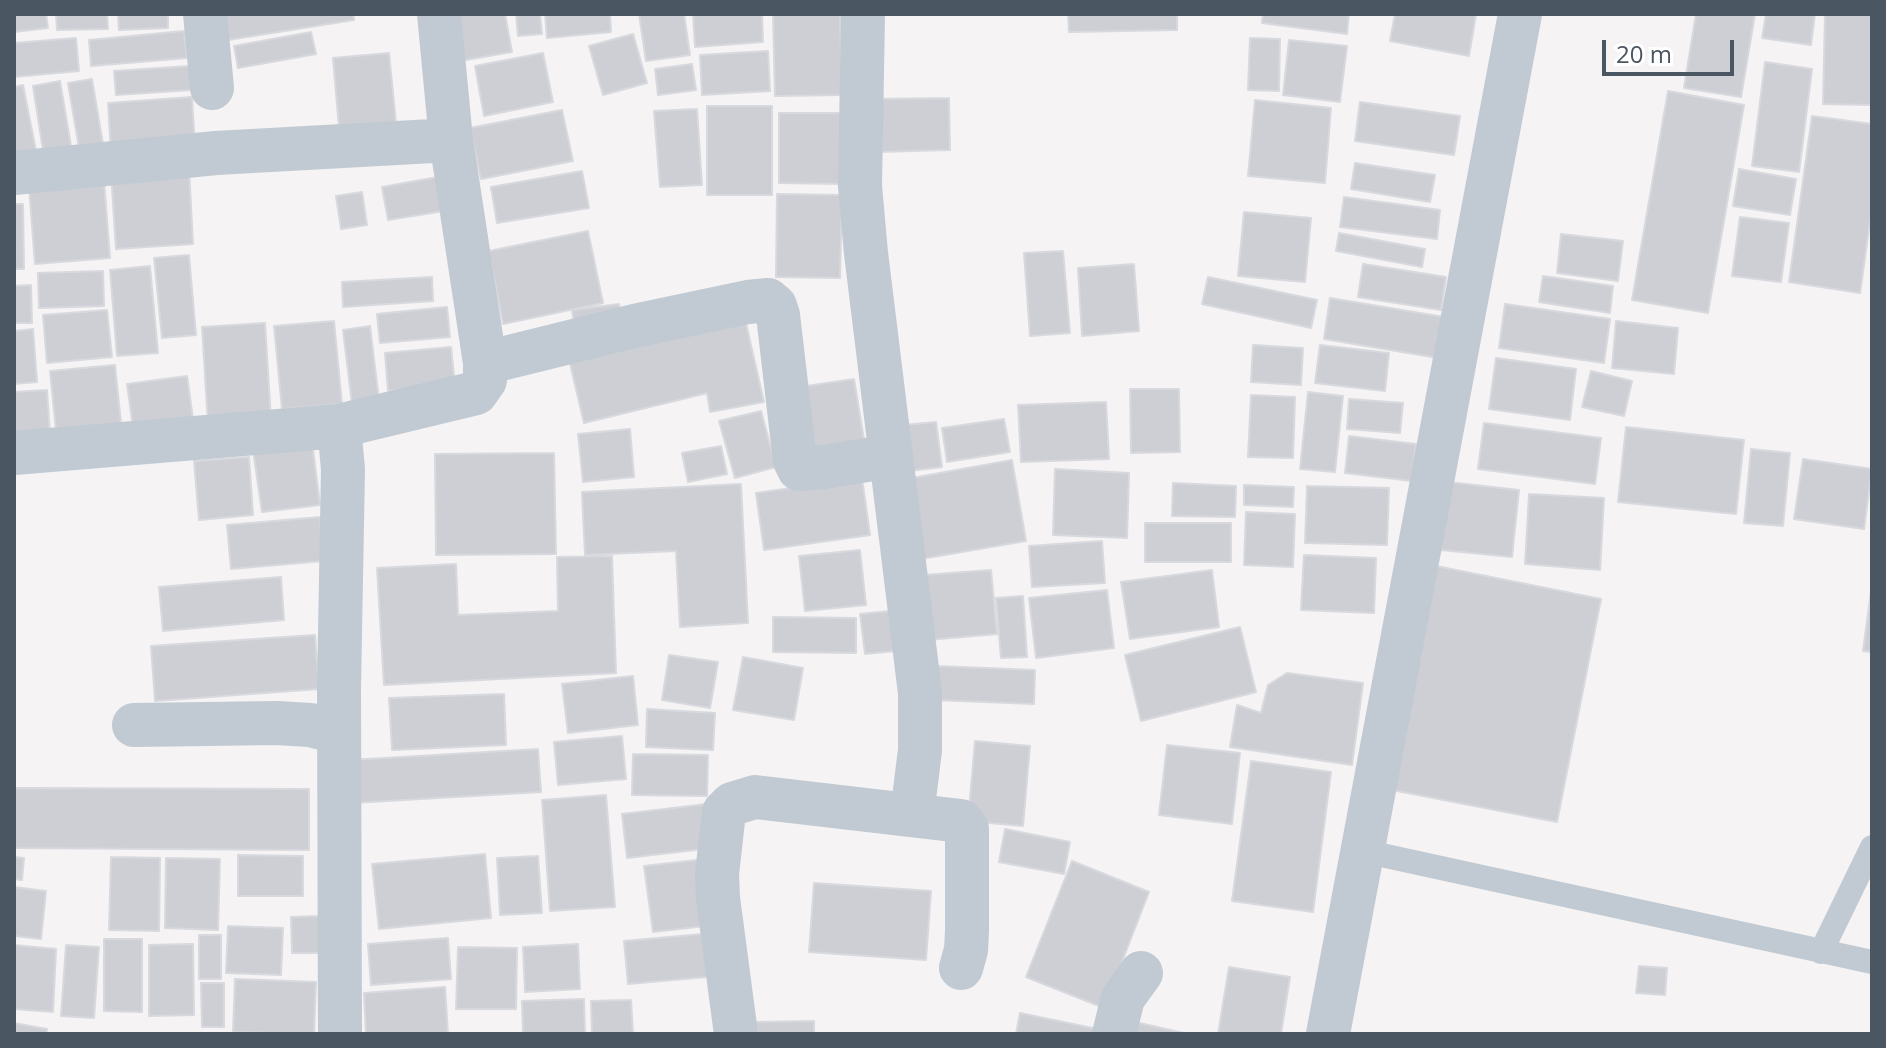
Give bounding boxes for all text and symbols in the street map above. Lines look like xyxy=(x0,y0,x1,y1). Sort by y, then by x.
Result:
scale bar xyxy=(1606,24,1738,74)
text: 20 m xyxy=(1616,37,1672,70)

